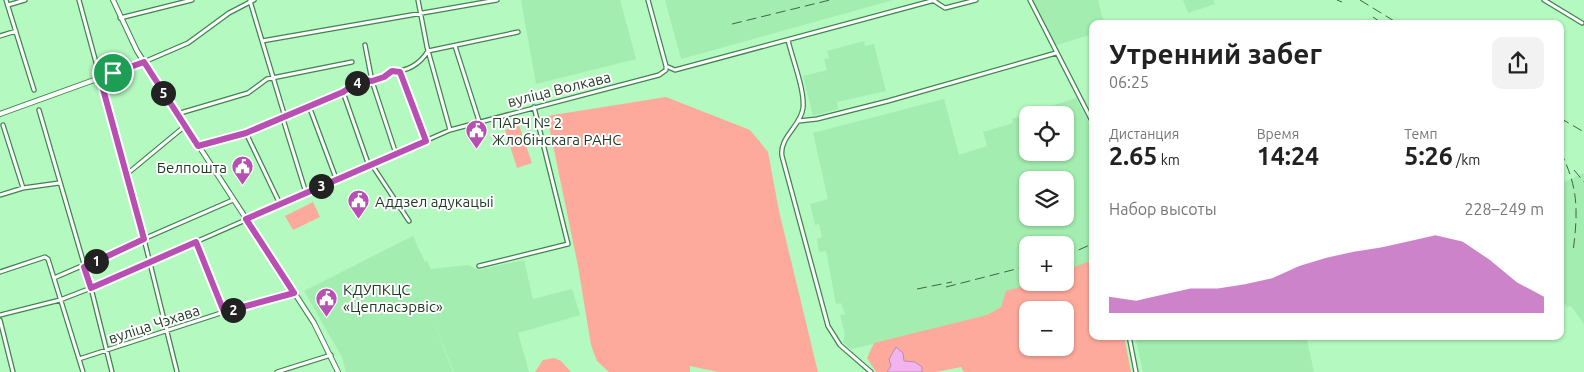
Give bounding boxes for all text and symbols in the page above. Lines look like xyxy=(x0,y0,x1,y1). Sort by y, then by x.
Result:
button: share xyxy=(1492,37,1544,89)
text: Утренний забег xyxy=(1109,38,1322,69)
pin xyxy=(92,52,134,94)
icon: arrive xyxy=(99,59,127,87)
street label: вуліца Волкава xyxy=(506,68,612,110)
pin: 4 xyxy=(344,70,370,96)
text: 06:25 xyxy=(1109,73,1149,91)
text: 4 xyxy=(354,75,361,91)
pin: 5 xyxy=(150,80,176,106)
text: 5 xyxy=(160,85,167,101)
map controls xyxy=(1019,106,1074,356)
button: locate xyxy=(1019,106,1074,161)
place label: ПАРЧ № 2 Жлобінскага РАНС xyxy=(492,114,621,148)
public building icon: ПАРЧ № 2 Жлобінскага РАНС xyxy=(464,119,488,150)
text: Дистанция xyxy=(1109,126,1179,142)
text: Время xyxy=(1257,126,1299,142)
text: Темп xyxy=(1404,126,1437,142)
text: 2.65 xyxy=(1109,142,1157,170)
text: 14:24 xyxy=(1257,142,1319,170)
text: 5:26 xyxy=(1404,142,1453,170)
text: km xyxy=(1157,152,1180,168)
text: /km xyxy=(1453,152,1480,168)
public building icon: Белпошта xyxy=(231,155,255,186)
place label: Белпошта xyxy=(157,159,227,176)
button: layers xyxy=(1019,171,1074,226)
pin: 3 xyxy=(308,174,334,198)
text: 3 xyxy=(318,178,325,194)
public building icon: Аддзел адукацыі xyxy=(347,189,371,220)
place label: Аддзел адукацыі xyxy=(375,193,494,210)
text: Набор высоты xyxy=(1109,200,1217,218)
text: 228–249 m xyxy=(1464,200,1544,218)
button: + xyxy=(1019,236,1074,291)
pin: 1 xyxy=(84,248,108,274)
text: 1 xyxy=(93,253,100,269)
place label: КДУПКЦС «Цепласэрвіс» xyxy=(343,281,443,315)
public building icon: КДУПКЦС «Цепласэрвіс» xyxy=(315,286,339,317)
pin: 2 xyxy=(220,298,246,322)
street label: вуліца Чэхава xyxy=(106,301,202,347)
button: − xyxy=(1019,301,1074,356)
text: 2 xyxy=(230,302,237,318)

